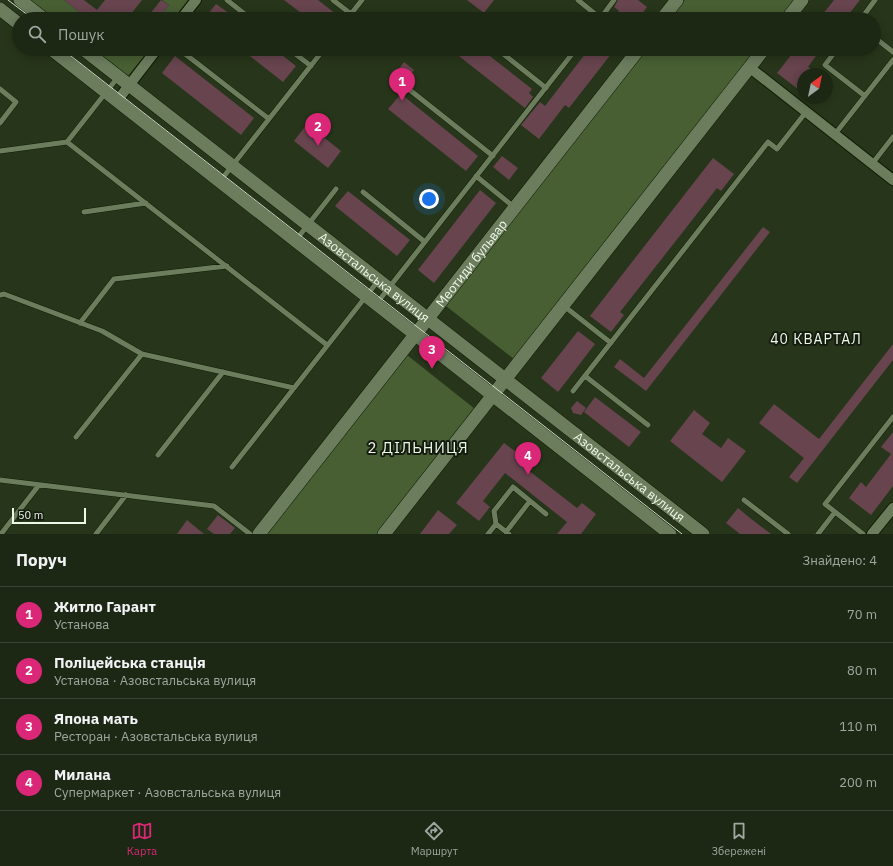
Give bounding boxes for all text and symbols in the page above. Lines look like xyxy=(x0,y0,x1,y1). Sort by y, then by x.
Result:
search box xyxy=(12,12,881,56)
icon: search xyxy=(26,23,48,45)
text: Пошук xyxy=(58,25,105,44)
pin: 1 xyxy=(389,68,415,101)
north arrow xyxy=(797,68,833,104)
pin: 2 xyxy=(305,113,331,146)
your location xyxy=(419,189,439,209)
street label: Меотиди бульвар xyxy=(432,216,511,311)
street label: Азовстальська вулиця xyxy=(315,229,433,326)
district label: 40 КВАРТАЛ xyxy=(770,330,862,348)
pin: 3 xyxy=(419,336,445,369)
street label: Азовстальська вулиця xyxy=(570,428,688,526)
district label: 2 ДІЛЬНИЦЯ xyxy=(367,438,469,457)
pin: 4 xyxy=(515,442,541,475)
scale bar xyxy=(12,506,86,525)
text: 50 m xyxy=(18,508,43,522)
text: Поруч xyxy=(16,549,67,571)
text: Знайдено: 4 xyxy=(803,552,877,569)
text: Житло Гарант xyxy=(54,597,156,616)
text: 1 xyxy=(25,606,33,623)
text: 70 m xyxy=(847,606,877,623)
text: Установа xyxy=(54,616,109,633)
text: Поліцейська станція xyxy=(54,653,206,672)
text: 2 xyxy=(25,662,33,679)
text: 80 m xyxy=(847,662,877,679)
text: Установа · Азовстальська вулиця xyxy=(54,672,256,689)
text: Япона мать xyxy=(54,709,138,728)
text: 3 xyxy=(25,718,33,735)
text: 110 m xyxy=(839,718,877,735)
text: Ресторан · Азовстальська вулиця xyxy=(54,728,258,745)
text: Милана xyxy=(54,765,111,784)
text: 4 xyxy=(25,774,33,791)
text: 200 m xyxy=(839,774,877,791)
text: Супермаркет · Азовстальська вулиця xyxy=(54,784,281,801)
tab: Карта xyxy=(127,820,157,858)
tab: Маршрут xyxy=(411,820,458,858)
tab: Збережені xyxy=(712,820,766,858)

